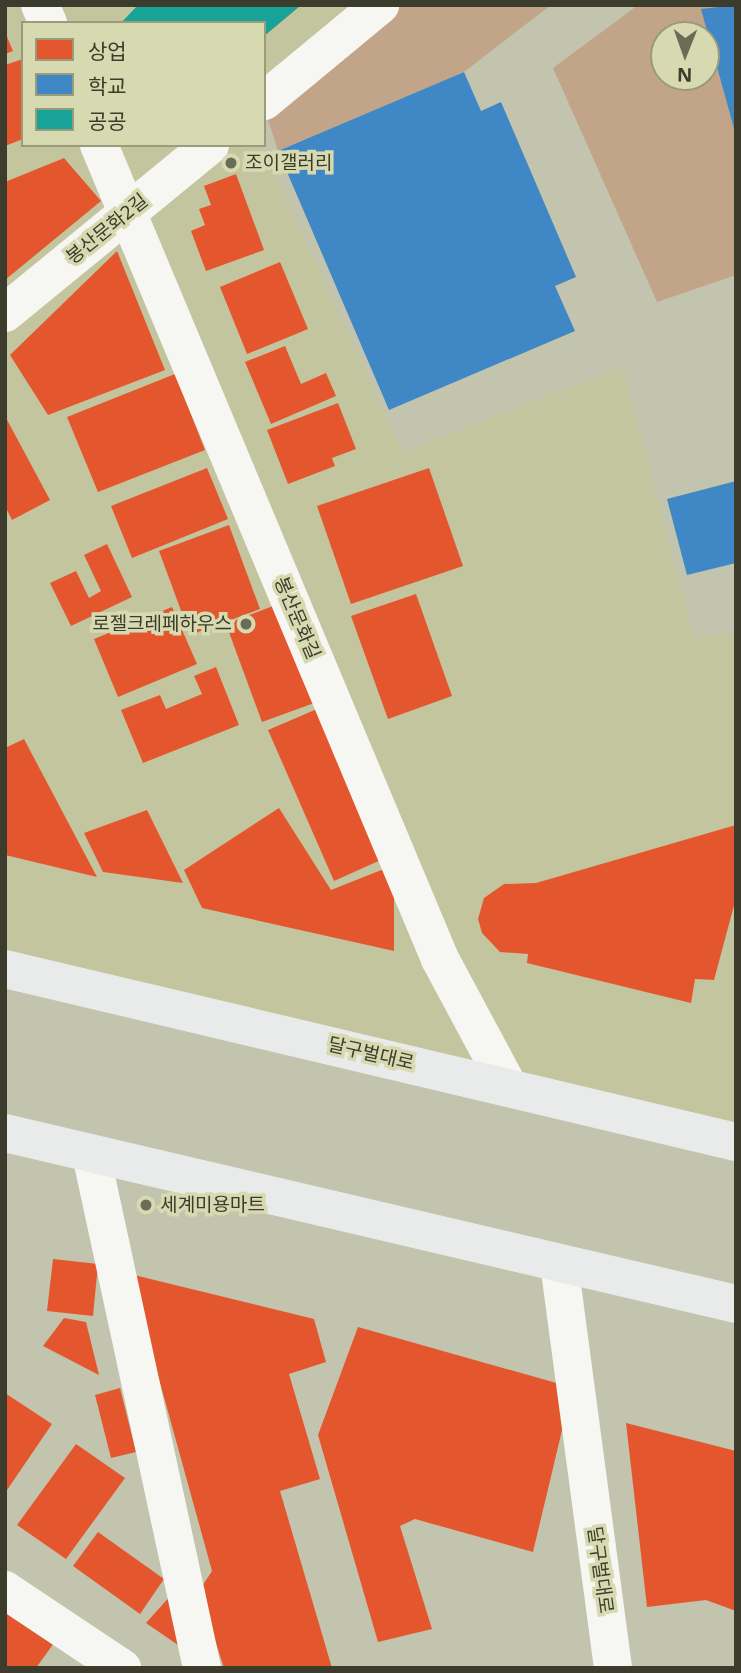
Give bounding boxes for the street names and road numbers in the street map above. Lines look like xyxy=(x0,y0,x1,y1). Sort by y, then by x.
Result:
street label: 봉산문화2길 xyxy=(62,189,152,269)
street label: 봉산문화길 xyxy=(269,573,325,663)
street label: 달구벌대로 xyxy=(326,1033,416,1075)
street label: 달구벌대로 xyxy=(583,1525,617,1615)

